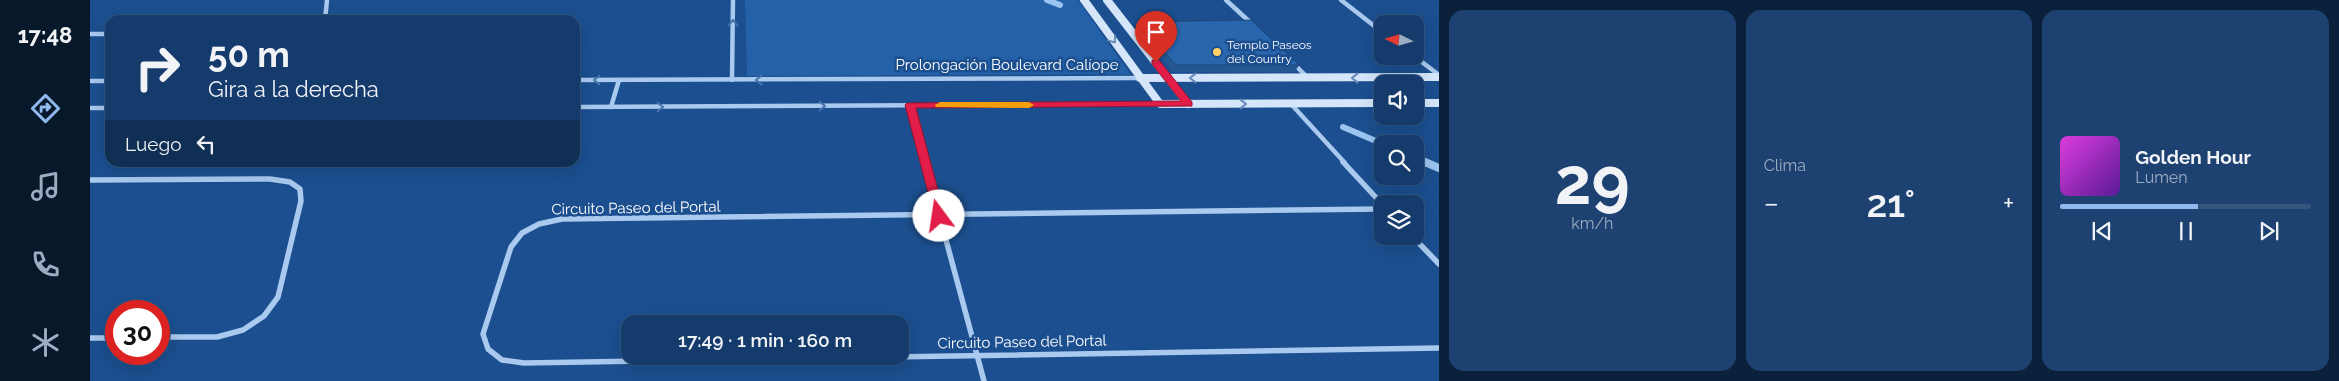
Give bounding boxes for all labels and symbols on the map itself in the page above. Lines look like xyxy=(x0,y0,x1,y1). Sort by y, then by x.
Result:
pin xyxy=(1135,11,1177,62)
north arrow xyxy=(1374,15,1424,65)
one-way arrow xyxy=(728,18,738,26)
one-way arrow xyxy=(1106,34,1116,43)
place label: Templo Paseos del Country xyxy=(1227,38,1312,66)
marker: Templo Paseos del Country xyxy=(1211,46,1223,58)
street label: Prolongación Boulevard Calíope xyxy=(896,56,1119,74)
one-way arrow xyxy=(1189,73,1196,83)
one-way arrow xyxy=(1351,73,1359,83)
one-way arrow xyxy=(593,75,600,85)
one-way arrow xyxy=(754,75,762,85)
one-way arrow xyxy=(1240,99,1248,109)
one-way arrow xyxy=(819,101,827,111)
one-way arrow xyxy=(656,102,664,112)
position arrow xyxy=(912,189,964,241)
street label: Circuito Paseo del Portal xyxy=(551,198,722,218)
speed limit sign: 30 xyxy=(105,300,170,365)
street label: Circuito Paseo del Portal xyxy=(937,332,1108,352)

